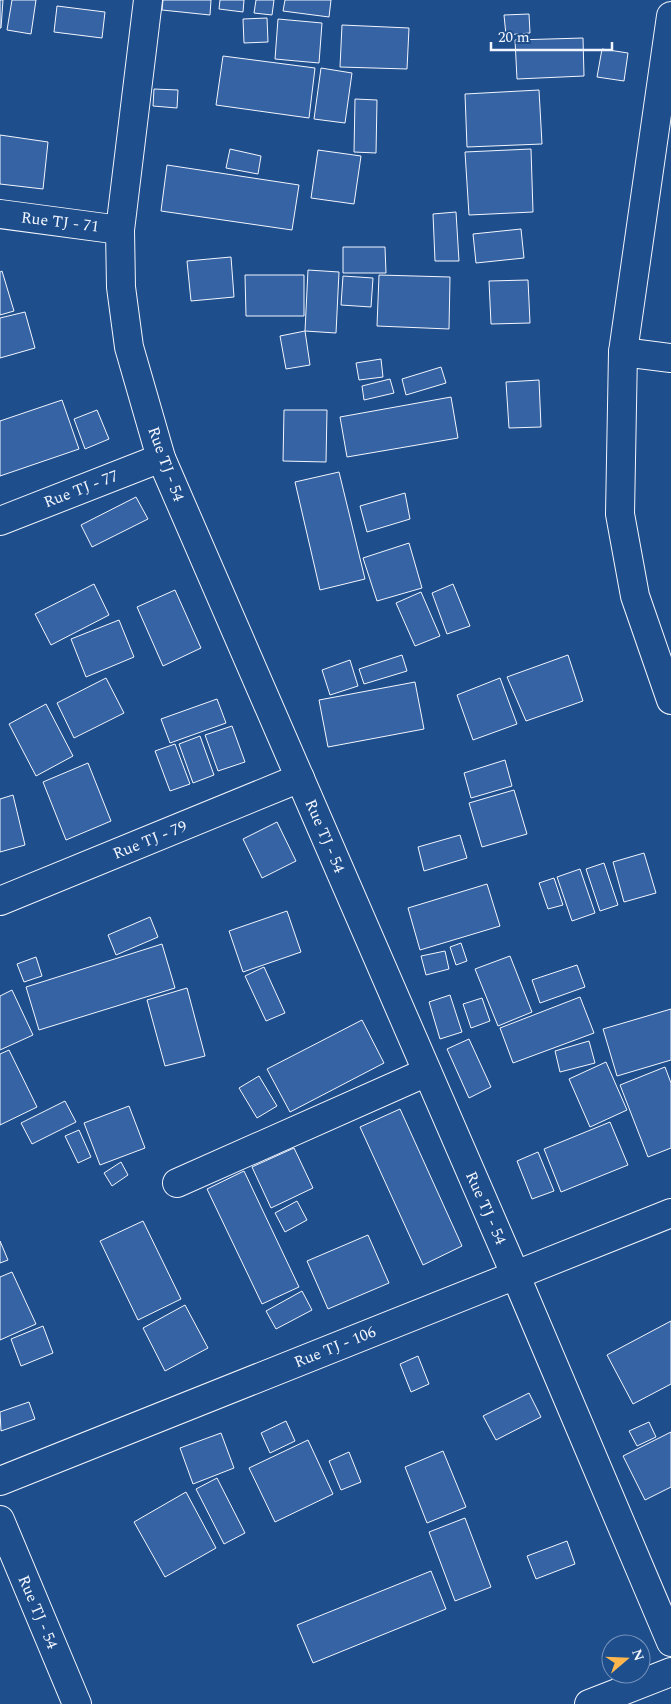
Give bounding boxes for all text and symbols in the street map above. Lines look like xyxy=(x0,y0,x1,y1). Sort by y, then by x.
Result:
scale bar xyxy=(491,20,612,52)
text: 20 m xyxy=(498,26,530,49)
street label: Rue TJ - 71 xyxy=(20,205,100,239)
street label: Rue TJ - 54 xyxy=(141,423,191,505)
street label: Rue TJ - 77 xyxy=(40,464,122,514)
street label: Rue TJ - 54 xyxy=(299,795,351,877)
street label: Rue TJ - 79 xyxy=(109,814,191,866)
street label: Rue TJ - 54 xyxy=(459,1167,513,1249)
street label: Rue TJ - 106 xyxy=(290,1320,380,1374)
street label: Rue TJ - 54 xyxy=(12,1571,64,1653)
north arrow xyxy=(601,1634,651,1684)
text: N xyxy=(626,1646,650,1664)

